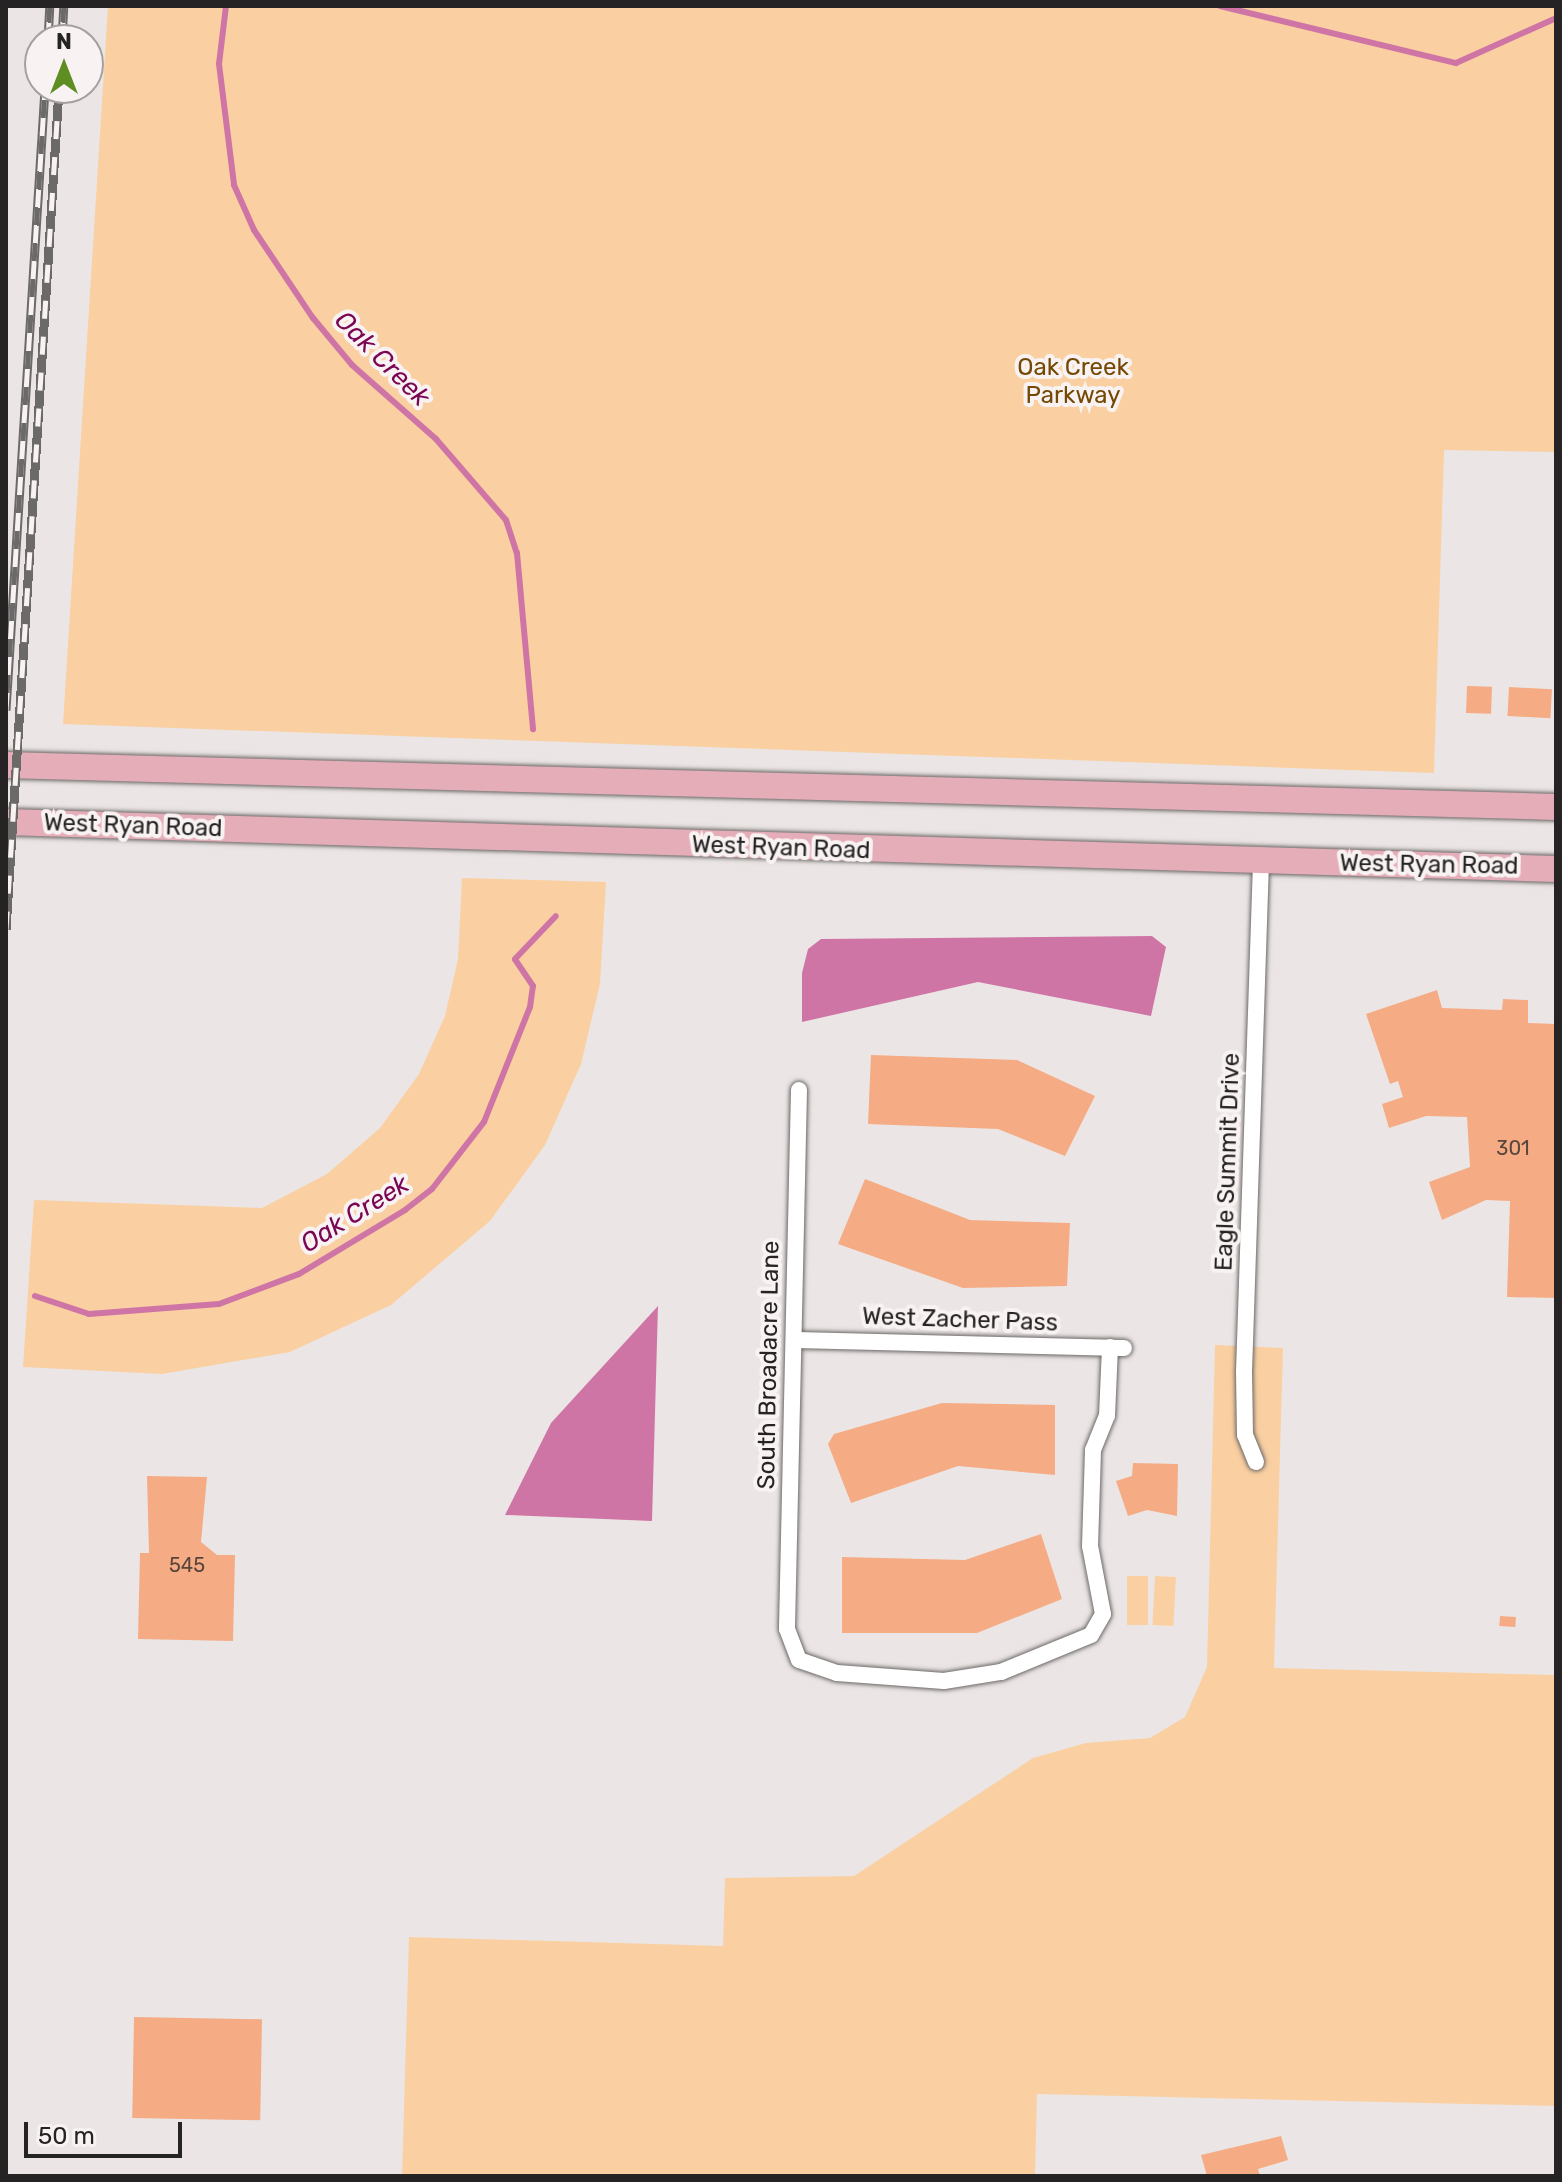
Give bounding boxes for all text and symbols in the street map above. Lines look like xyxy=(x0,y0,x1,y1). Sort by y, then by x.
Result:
north arrow xyxy=(24,24,104,104)
text: N xyxy=(56,28,72,55)
water label: Oak Creek xyxy=(328,305,436,413)
park label: Oak Creek Parkway xyxy=(1017,354,1129,410)
street label: West Ryan Road xyxy=(43,808,223,844)
street label: West Ryan Road xyxy=(691,830,871,866)
street label: West Ryan Road xyxy=(1339,849,1519,881)
street label: Eagle Summit Drive xyxy=(1210,1052,1246,1272)
house number: 301 xyxy=(1496,1136,1530,1160)
water label: Oak Creek xyxy=(295,1168,415,1260)
street label: South Broadacre Lane xyxy=(752,1240,786,1490)
street label: West Zacher Pass xyxy=(861,1302,1059,1338)
house number: 545 xyxy=(169,1553,205,1577)
scale bar xyxy=(28,2106,186,2156)
text: 50 m xyxy=(38,2122,95,2150)

